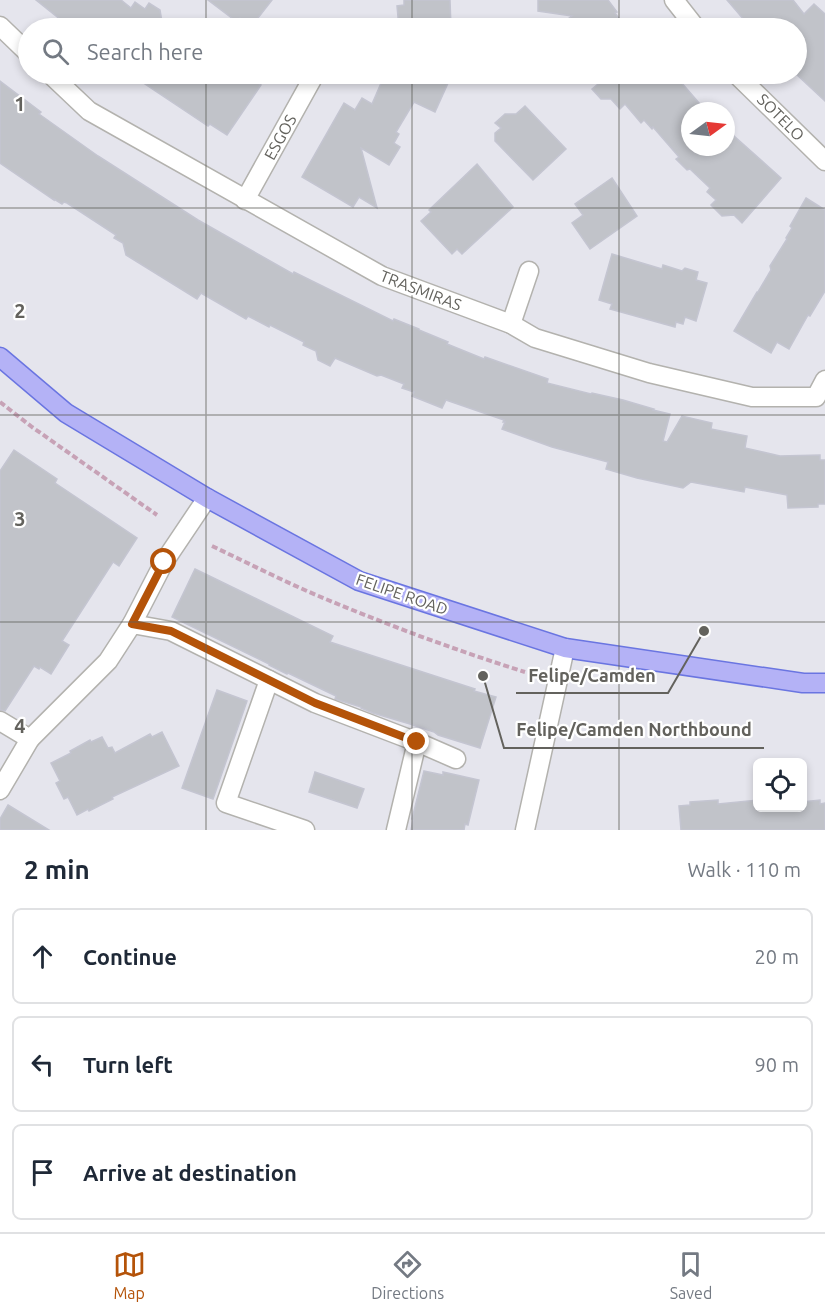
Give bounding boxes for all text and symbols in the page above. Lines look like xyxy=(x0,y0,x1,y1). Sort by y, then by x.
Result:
search box xyxy=(18,18,807,84)
icon: search xyxy=(39,35,72,68)
text: Search here xyxy=(87,39,203,64)
street label: SOTELO xyxy=(754,90,808,144)
text: 1 xyxy=(14,92,26,115)
north arrow xyxy=(681,102,735,156)
street label: ESGOS xyxy=(260,111,300,163)
street label: TRASMIRAS xyxy=(378,266,464,314)
text: 2 xyxy=(14,299,26,322)
text: 3 xyxy=(14,507,26,530)
route start xyxy=(150,548,176,574)
street label: FELIPE ROAD xyxy=(354,570,450,618)
callout: Felipe/Camden xyxy=(516,657,668,693)
text: Felipe/Camden xyxy=(528,665,656,685)
callout: Felipe/Camden Northbound xyxy=(504,712,764,748)
text: 4 xyxy=(14,714,26,737)
text: Felipe/Camden Northbound xyxy=(516,719,752,739)
route end xyxy=(403,728,429,754)
map controls xyxy=(753,758,807,812)
button: locate xyxy=(753,758,807,812)
text: 2 min xyxy=(24,855,90,884)
text: Walk · 110 m xyxy=(688,858,801,881)
icon: ahead xyxy=(26,940,59,973)
text: Continue xyxy=(83,944,177,969)
text: 20 m xyxy=(755,945,799,968)
icon: left xyxy=(26,1048,59,1081)
text: Turn left xyxy=(83,1052,173,1077)
text: 90 m xyxy=(755,1053,799,1076)
icon: arrive xyxy=(26,1156,59,1189)
text: Arrive at destination xyxy=(83,1160,297,1185)
tab: Map xyxy=(113,1248,146,1302)
tab: Directions xyxy=(371,1248,444,1302)
tab: Saved xyxy=(670,1248,712,1302)

